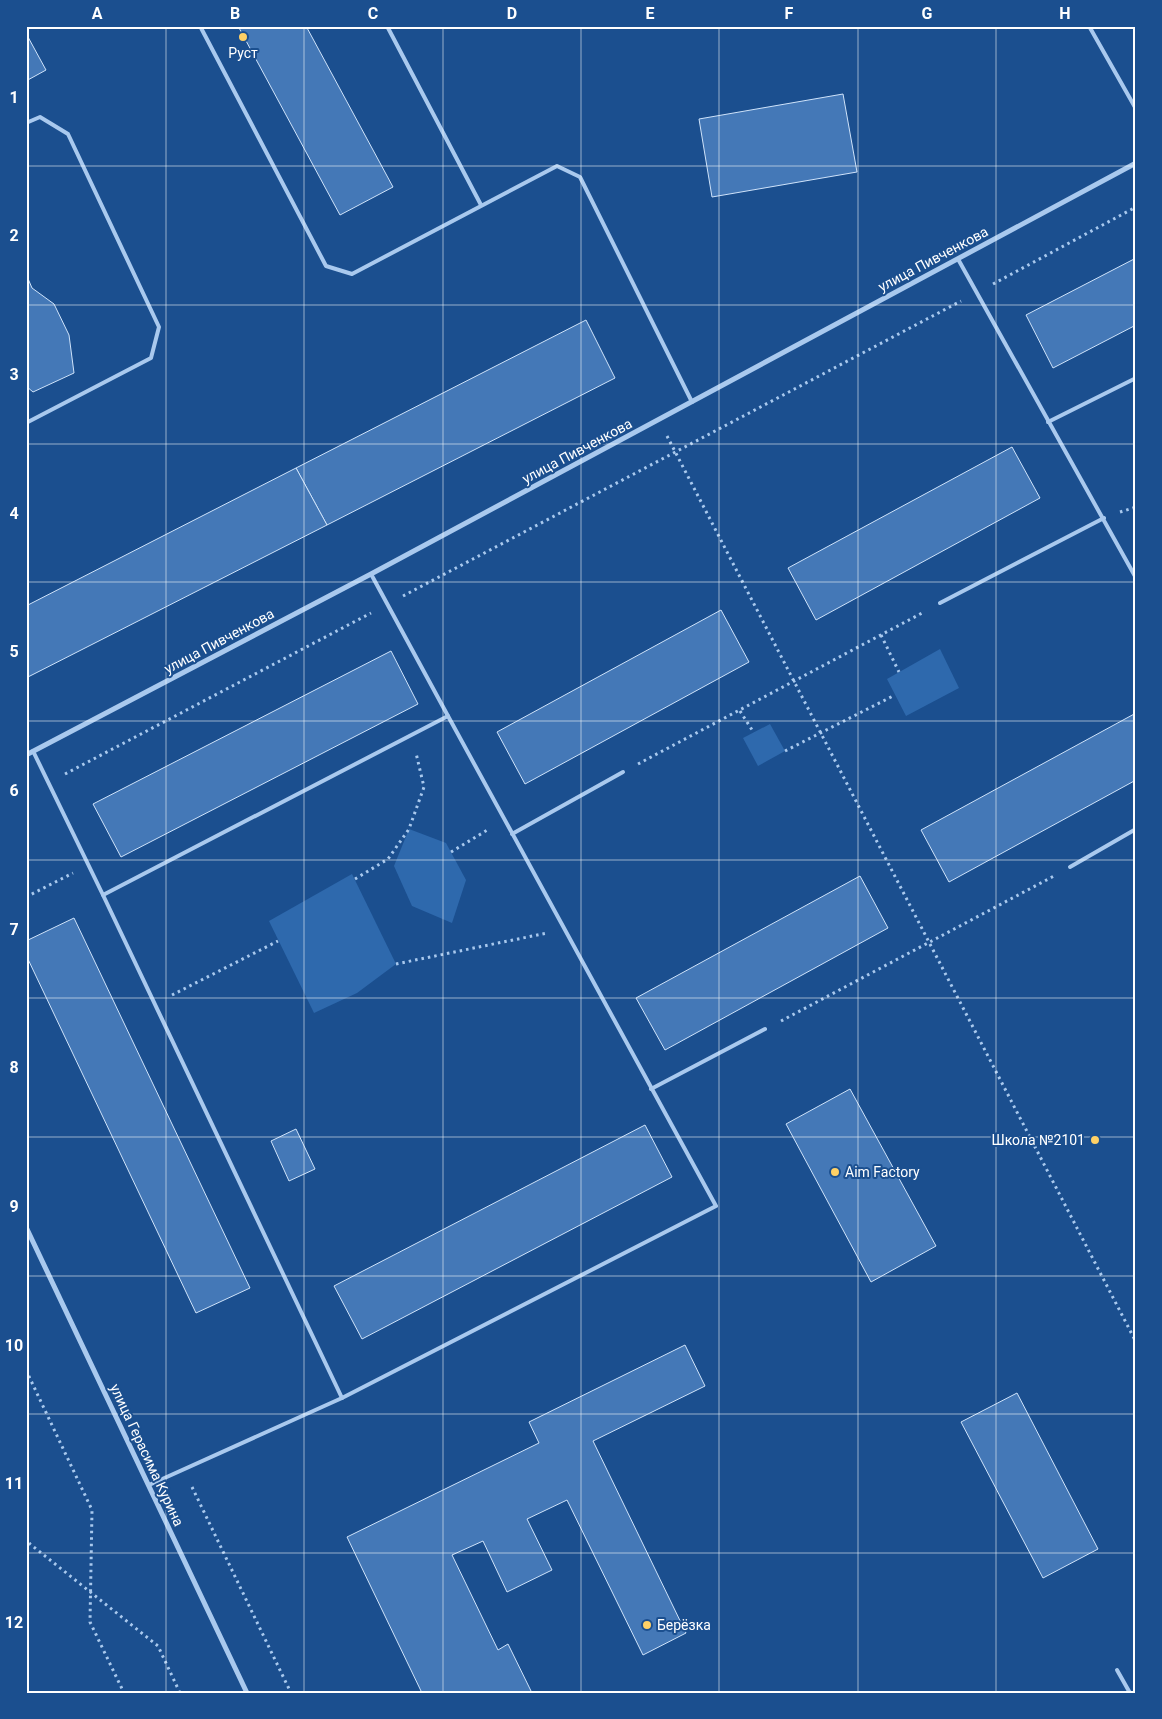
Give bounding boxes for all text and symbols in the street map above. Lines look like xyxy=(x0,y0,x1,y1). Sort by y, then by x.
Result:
text: A xyxy=(92,4,103,23)
text: B xyxy=(230,4,240,23)
text: C xyxy=(368,4,378,23)
text: D xyxy=(507,4,517,23)
text: E xyxy=(646,4,655,23)
text: F xyxy=(785,4,794,23)
text: G xyxy=(922,4,933,23)
text: H xyxy=(1059,4,1071,23)
marker: Руст xyxy=(237,31,249,43)
place label: Руст xyxy=(228,45,258,61)
text: 1 xyxy=(9,88,19,107)
street label: улица Пивченкова xyxy=(875,223,991,295)
text: 2 xyxy=(9,226,19,245)
text: 3 xyxy=(9,365,19,384)
street label: улица Пивченкова xyxy=(519,415,635,487)
text: 4 xyxy=(9,504,19,523)
street label: улица Пивченкова xyxy=(161,605,277,677)
text: 5 xyxy=(9,642,19,661)
text: 6 xyxy=(9,781,19,800)
text: 7 xyxy=(9,920,19,939)
text: 8 xyxy=(9,1058,19,1077)
place label: Школа №2101 xyxy=(991,1132,1085,1148)
marker: Школа №2101 xyxy=(1089,1134,1101,1146)
place label: Aim Factory xyxy=(845,1164,920,1180)
marker: Aim Factory xyxy=(829,1166,841,1178)
text: 9 xyxy=(9,1197,19,1216)
text: 10 xyxy=(5,1336,23,1355)
street label: улица Герасима Курина xyxy=(107,1381,187,1529)
text: 11 xyxy=(5,1474,23,1493)
text: 12 xyxy=(5,1613,23,1632)
place label: Берёзка xyxy=(657,1617,711,1633)
marker: Берёзка xyxy=(641,1619,653,1631)

